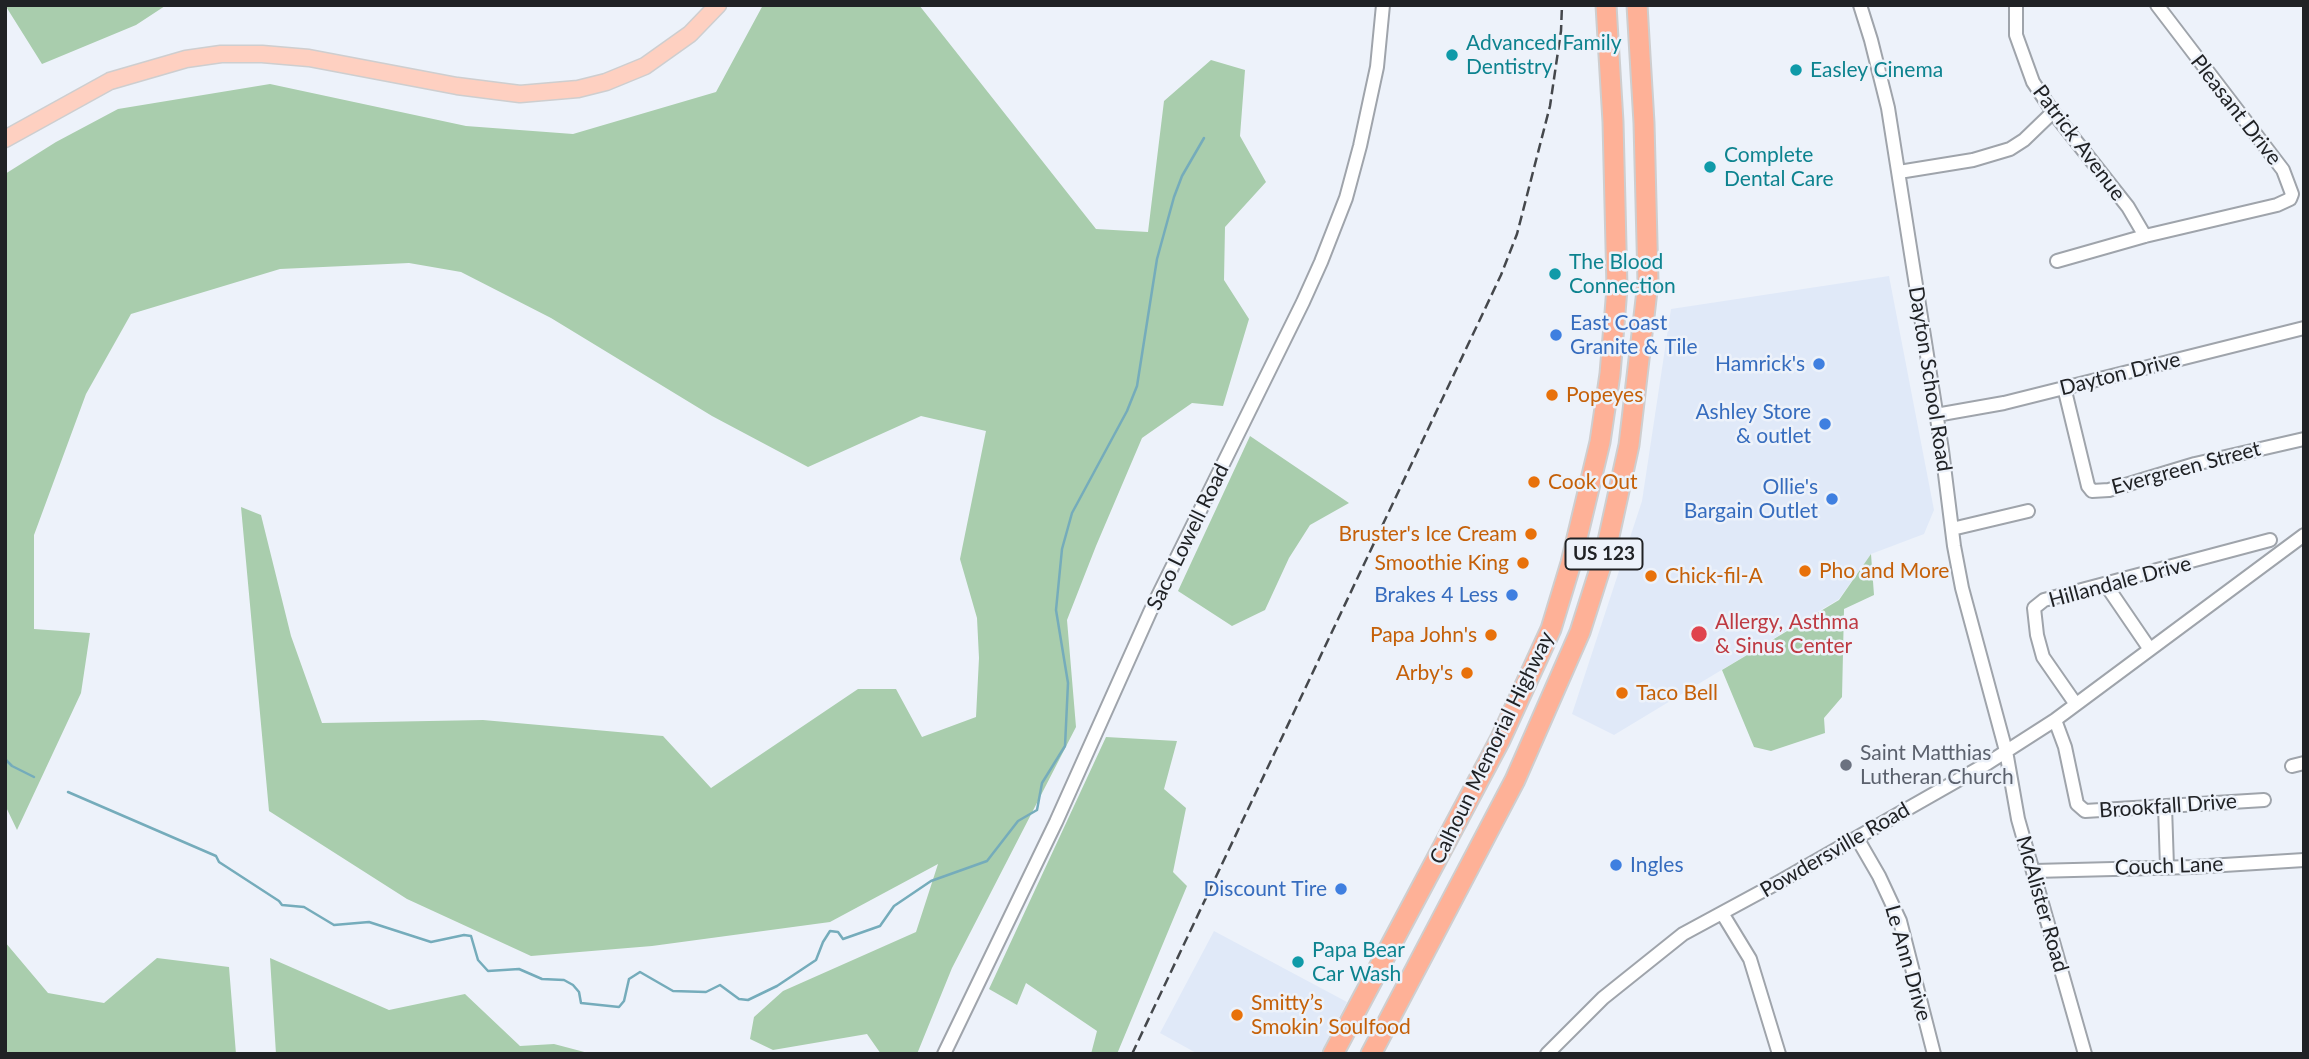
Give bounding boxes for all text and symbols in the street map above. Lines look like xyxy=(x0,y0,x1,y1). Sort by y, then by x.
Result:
place label: Advanced Family Dentistry xyxy=(1466,30,1621,80)
marker: Advanced Family Dentistry xyxy=(1444,47,1460,63)
street label: Pleasant Drive xyxy=(2185,50,2287,170)
place label: Easley Cinema xyxy=(1810,57,1943,83)
marker: Easley Cinema xyxy=(1788,62,1804,78)
street label: Patrick Avenue xyxy=(2027,80,2131,206)
place label: Complete Dental Care xyxy=(1724,142,1834,192)
marker: Complete Dental Care xyxy=(1702,159,1718,175)
place label: The Blood Connection xyxy=(1569,249,1676,299)
marker: The Blood Connection xyxy=(1547,266,1563,282)
street label: Dayton School Road xyxy=(1903,285,1957,473)
place label: East Coast Granite & Tile xyxy=(1570,310,1698,360)
marker: East Coast Granite & Tile xyxy=(1548,327,1564,343)
street label: Dayton Drive xyxy=(2057,347,2183,401)
place label: Hamrick's xyxy=(1715,351,1805,377)
marker: Hamrick's xyxy=(1811,356,1827,372)
place label: Popeyes xyxy=(1566,382,1643,408)
marker: Popeyes xyxy=(1544,387,1560,403)
place label: Ashley Store & outlet xyxy=(1695,399,1811,449)
marker: Ashley Store & outlet xyxy=(1817,416,1833,432)
street label: Evergreen Street xyxy=(2109,436,2263,500)
street label: Saco Lowell Road xyxy=(1142,460,1234,614)
place label: Cook Out xyxy=(1548,469,1638,495)
marker: Cook Out xyxy=(1526,474,1542,490)
place label: Ollie's Bargain Outlet xyxy=(1684,474,1818,524)
marker: Ollie's Bargain Outlet xyxy=(1824,491,1840,507)
place label: Bruster's Ice Cream xyxy=(1339,521,1517,547)
marker: Bruster's Ice Cream xyxy=(1523,526,1539,542)
road number: US 123 xyxy=(1566,538,1642,569)
place label: Smoothie King xyxy=(1375,550,1509,576)
street label: Hillandale Drive xyxy=(2046,551,2194,613)
marker: Smoothie King xyxy=(1515,555,1531,571)
place label: Pho and More xyxy=(1819,558,1949,584)
place label: Chick-fil-A xyxy=(1665,563,1763,589)
marker: Pho and More xyxy=(1797,563,1813,579)
marker: Chick-fil-A xyxy=(1643,568,1659,584)
place label: Brakes 4 Less xyxy=(1374,582,1498,608)
marker: Brakes 4 Less xyxy=(1504,587,1520,603)
place label: Allergy, Asthma & Sinus Center xyxy=(1715,609,1859,659)
place label: Papa John's xyxy=(1370,622,1477,648)
marker: Allergy, Asthma & Sinus Center xyxy=(1689,624,1709,644)
marker: Papa John's xyxy=(1483,627,1499,643)
street label: Calhoun Memorial Highway xyxy=(1425,628,1559,868)
place label: Arby's xyxy=(1396,660,1453,686)
marker: Arby's xyxy=(1459,665,1475,681)
place label: Taco Bell xyxy=(1636,680,1718,706)
marker: Taco Bell xyxy=(1614,685,1630,701)
place label: Saint Matthias Lutheran Church xyxy=(1860,740,2014,790)
marker: Saint Matthias Lutheran Church xyxy=(1838,757,1854,773)
street label: Brookfall Drive xyxy=(2098,789,2238,823)
street label: Powdersville Road xyxy=(1756,797,1914,903)
street label: McAlister Road xyxy=(2011,833,2073,975)
place label: Ingles xyxy=(1630,852,1683,878)
street label: Couch Lane xyxy=(2114,852,2224,880)
marker: Ingles xyxy=(1608,857,1624,873)
place label: Discount Tire xyxy=(1203,876,1327,902)
marker: Discount Tire xyxy=(1333,881,1349,897)
street label: Le Ann Drive xyxy=(1879,902,1937,1024)
place label: Papa Bear Car Wash xyxy=(1312,937,1405,987)
marker: Papa Bear Car Wash xyxy=(1290,954,1306,970)
place label: Smitty’s Smokin’ Soulfood xyxy=(1251,990,1411,1040)
marker: Smitty’s Smokin’ Soulfood xyxy=(1229,1007,1245,1023)

